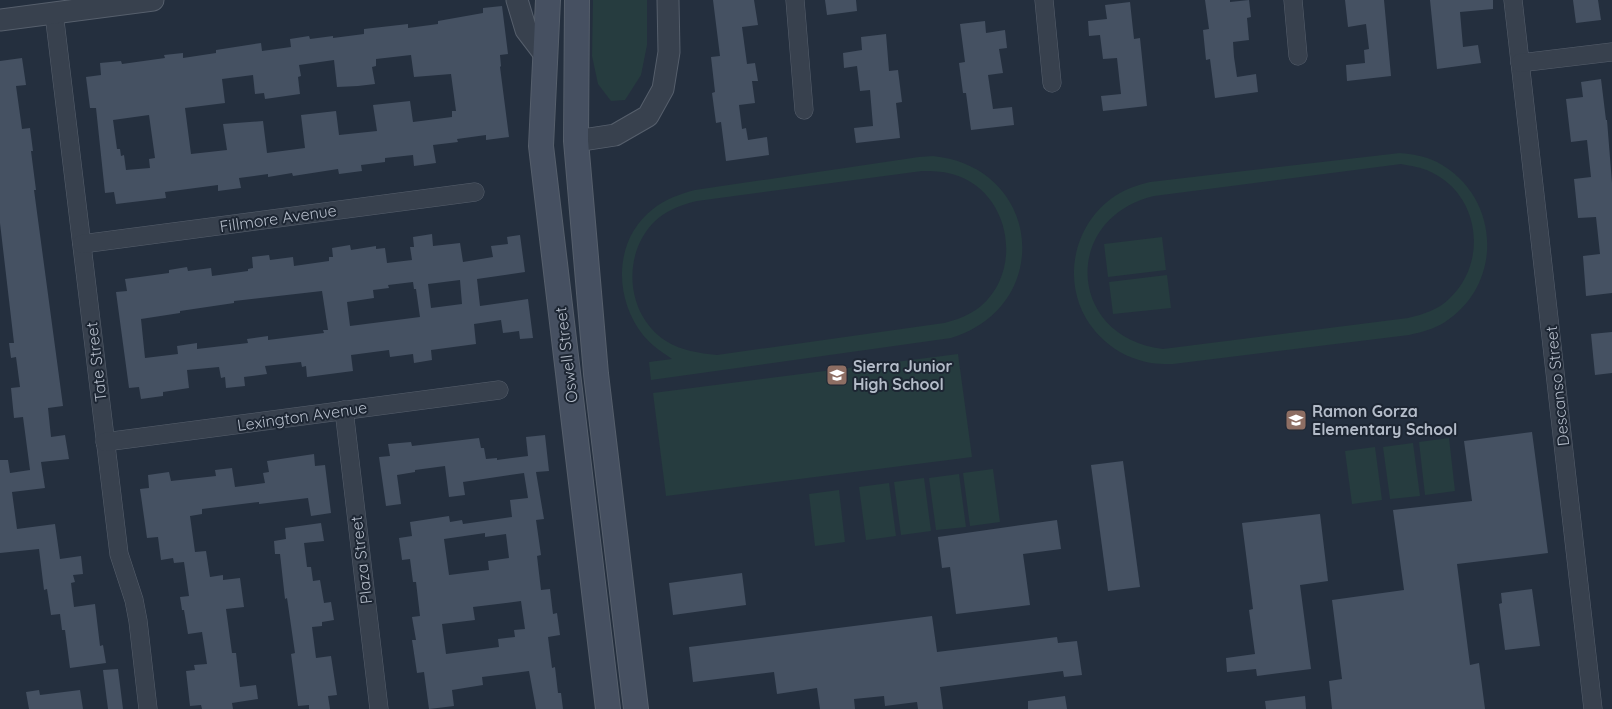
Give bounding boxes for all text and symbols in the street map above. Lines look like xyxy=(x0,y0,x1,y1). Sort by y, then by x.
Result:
street label: Fillmore Avenue xyxy=(218,200,338,236)
street label: Oswell Street xyxy=(550,306,582,404)
street label: Tate Street xyxy=(81,321,111,403)
street label: Descanso Street xyxy=(1541,325,1573,447)
place label: Sierra Junior High School xyxy=(853,356,953,394)
school or university icon: Sierra Junior High School xyxy=(825,363,849,387)
street label: Lexington Avenue xyxy=(236,397,368,435)
place label: Ramon Gorza Elementary School xyxy=(1312,401,1457,439)
school or university icon: Ramon Gorza Elementary School xyxy=(1284,408,1308,432)
street label: Plaza Street xyxy=(346,515,376,605)

